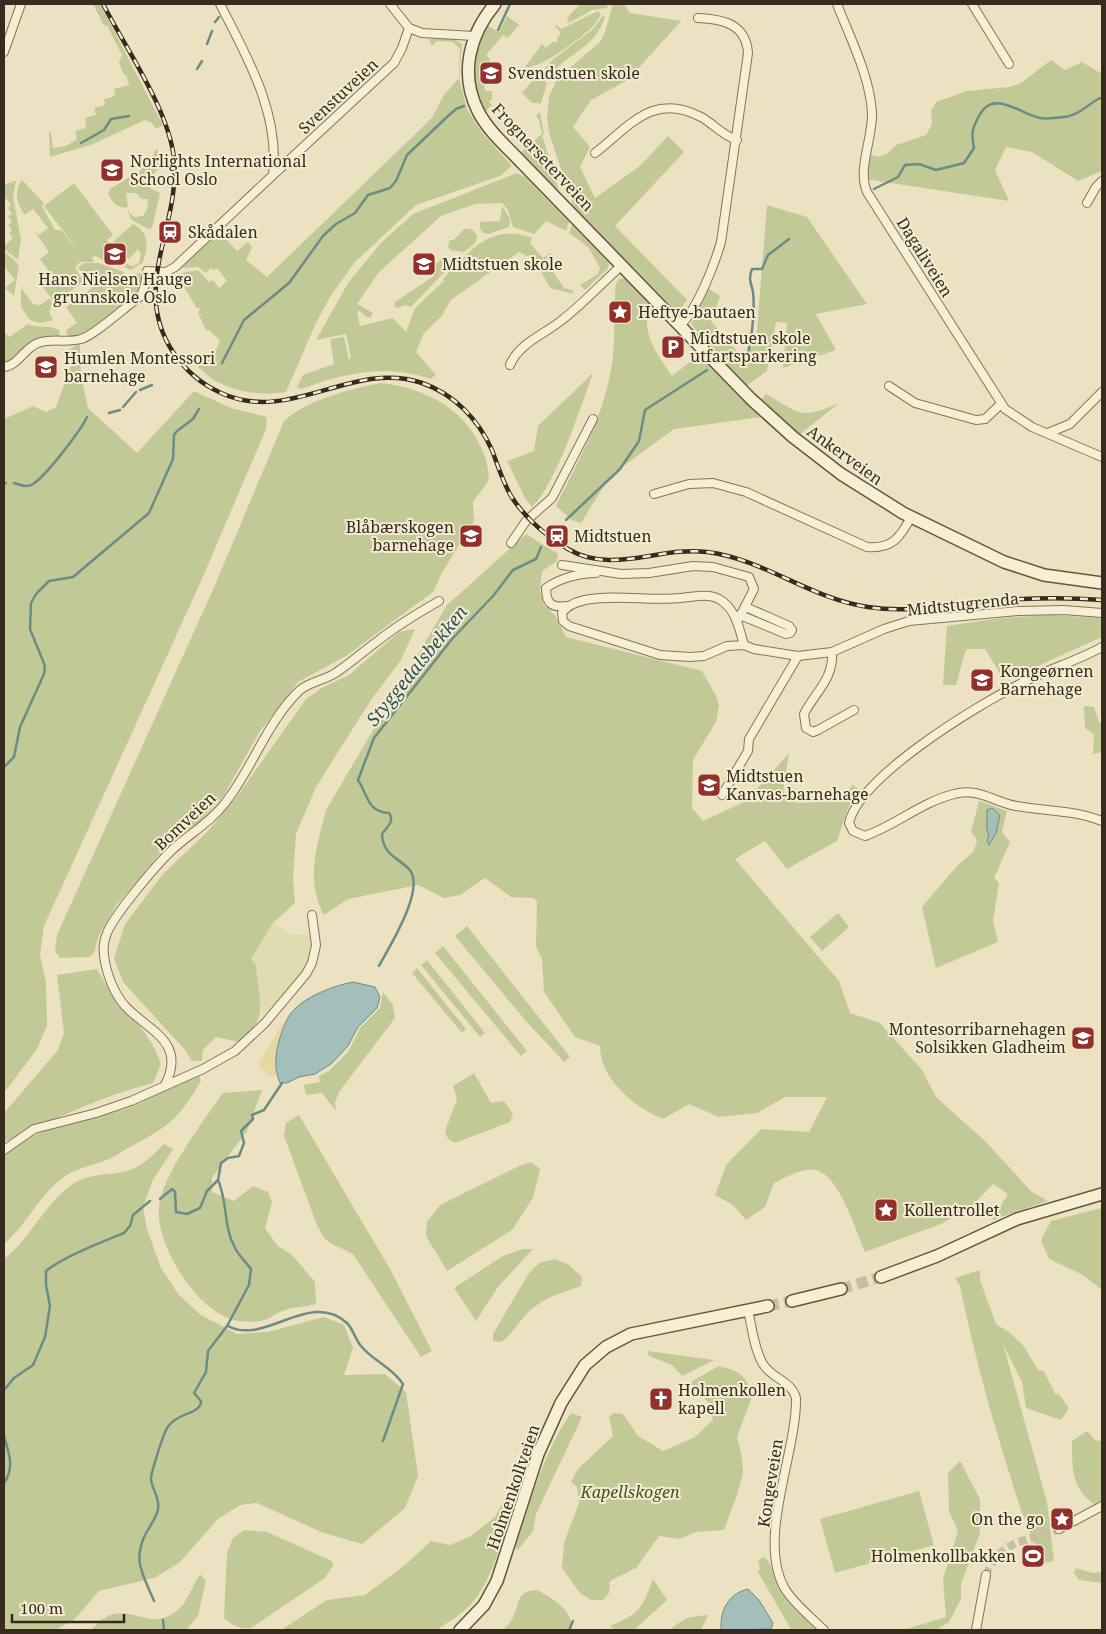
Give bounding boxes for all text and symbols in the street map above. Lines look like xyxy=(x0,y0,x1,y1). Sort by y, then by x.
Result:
street label: Svenstuveien xyxy=(293,53,383,139)
school or university icon: Svendstuen skole xyxy=(478,60,504,86)
place label: Svendstuen skole xyxy=(508,62,640,84)
street label: Frognerseterveien xyxy=(487,98,599,216)
place label: Norlights International School Oslo xyxy=(130,150,306,190)
school or university icon: Norlights International School Oslo xyxy=(99,157,125,183)
street label: Dagaliveien xyxy=(892,213,958,301)
station icon: Skådalen xyxy=(157,219,183,245)
place label: Skådalen xyxy=(188,221,258,243)
school or university icon: Hans Nielsen Hauge grunnskole Oslo xyxy=(102,241,128,267)
school or university icon: Midtstuen skole xyxy=(411,251,437,277)
place label: Midtstuen skole xyxy=(442,253,563,275)
place label: Hans Nielsen Hauge grunnskole Oslo xyxy=(38,268,192,308)
place icon: Heftye-bautaen xyxy=(607,299,633,325)
place label: Heftye-bautaen xyxy=(638,301,756,323)
place label: Midtstuen skole utfartsparkering xyxy=(690,327,817,367)
parking icon: Midtstuen skole utfartsparkering xyxy=(660,334,686,360)
place label: Humlen Montessori barnehage xyxy=(64,347,215,387)
school or university icon: Humlen Montessori barnehage xyxy=(33,354,59,380)
street label: Ankerveien xyxy=(803,420,887,490)
place label: Blåbærskogen barnehage xyxy=(346,516,454,556)
school or university icon: Blåbærskogen barnehage xyxy=(458,523,484,549)
station icon: Midtstuen xyxy=(544,523,570,549)
place label: Midtstuen xyxy=(574,525,651,547)
street label: Midtstugrenda xyxy=(906,587,1020,621)
water label: Styggedalsbekken xyxy=(360,600,472,731)
place label: Kongeørnen Barnehage xyxy=(1000,660,1094,700)
school or university icon: Kongeørnen Barnehage xyxy=(969,667,995,693)
place label: Midtstuen Kanvas-barnehage xyxy=(726,765,869,805)
school or university icon: Midtstuen Kanvas-barnehage xyxy=(696,772,722,798)
street label: Bomveien xyxy=(149,787,221,855)
place label: Montesorribarnehagen Solsikken Gladheim xyxy=(889,1018,1066,1058)
school or university icon: Montesorribarnehagen Solsikken Gladheim xyxy=(1070,1025,1096,1051)
place icon: Kollentrollet xyxy=(873,1197,899,1223)
place label: Kollentrollet xyxy=(904,1199,1000,1221)
place label: Holmenkollen kapell xyxy=(678,1379,786,1419)
church icon: Holmenkollen kapell xyxy=(648,1386,674,1412)
street label: Holmenkollveien xyxy=(481,1422,545,1552)
street label: Kongeveien xyxy=(752,1437,788,1529)
park label: Kapellskogen xyxy=(579,1481,680,1503)
place icon: On the go xyxy=(1049,1506,1075,1532)
place label: On the go xyxy=(971,1508,1044,1530)
sports icon: Holmenkollbakken xyxy=(1020,1543,1046,1569)
place label: Holmenkollbakken xyxy=(871,1545,1016,1567)
scale bar xyxy=(12,1592,125,1624)
text: 100 m xyxy=(20,1598,63,1618)

